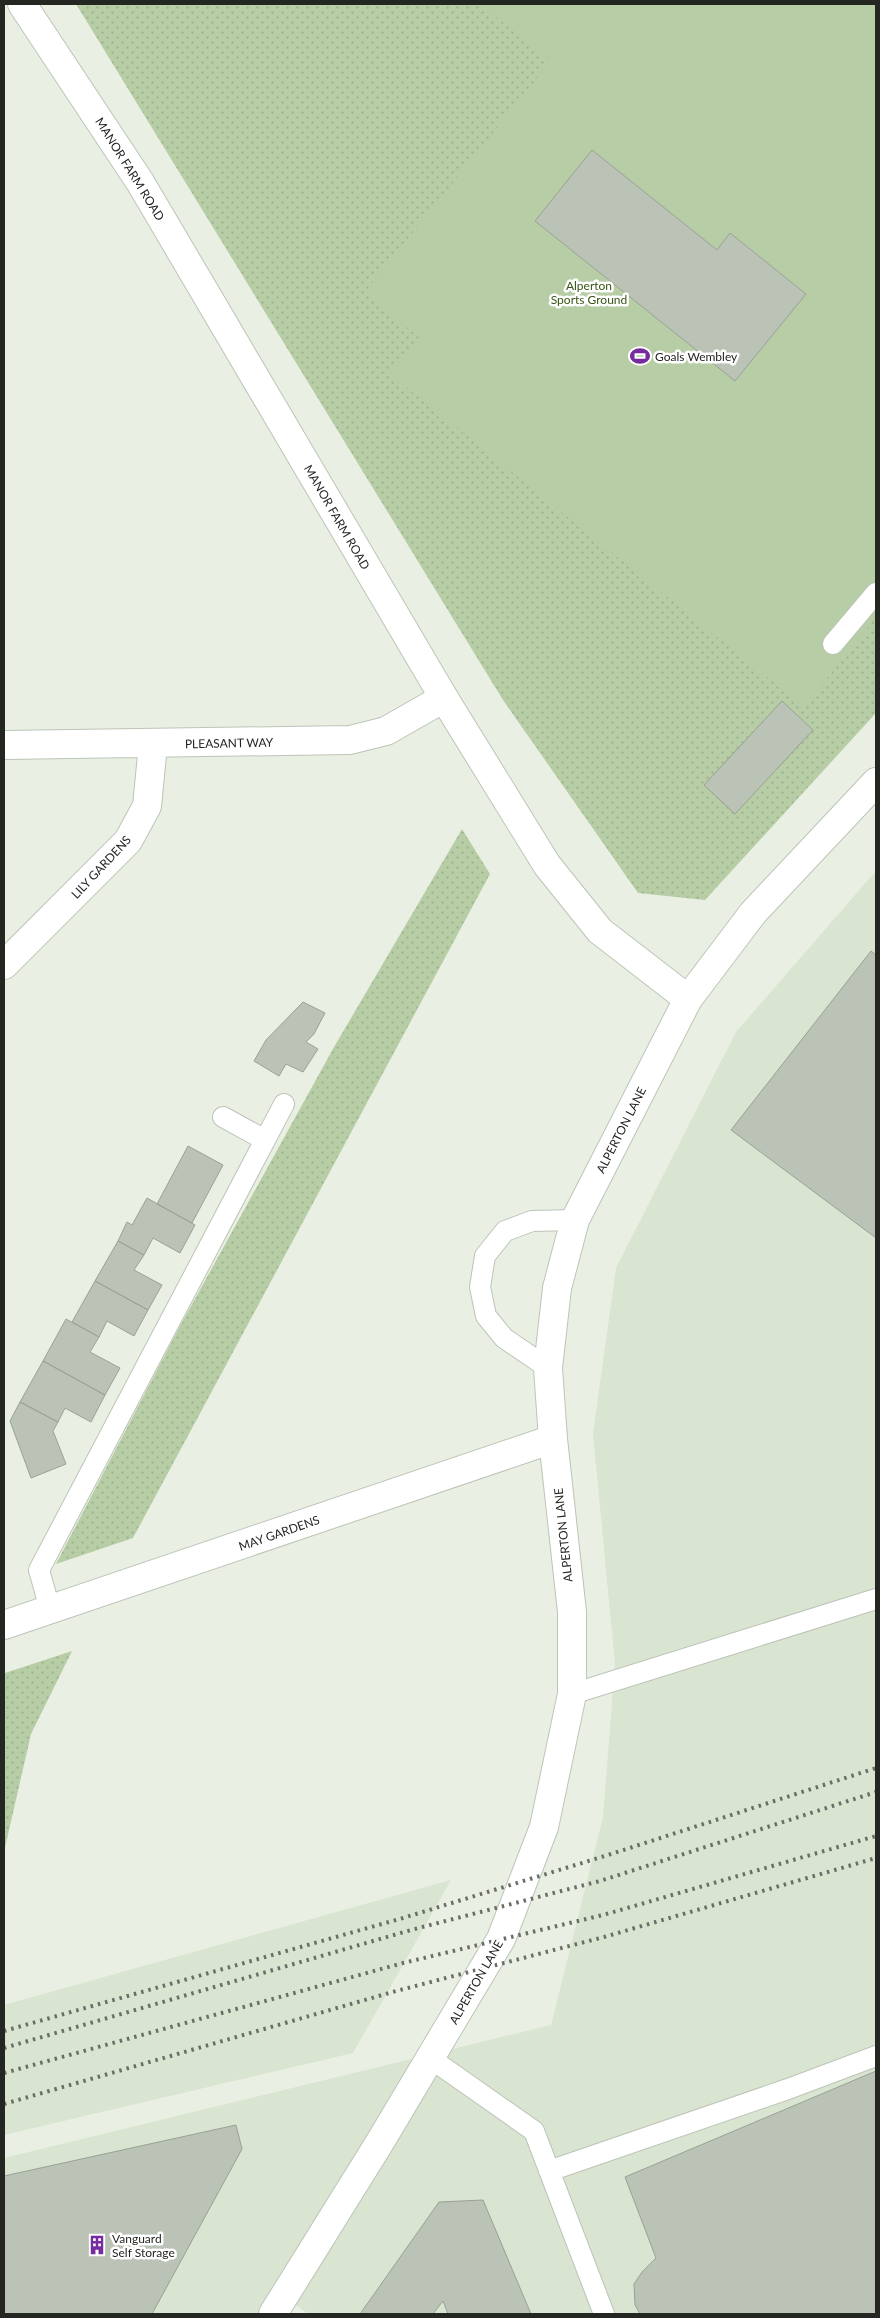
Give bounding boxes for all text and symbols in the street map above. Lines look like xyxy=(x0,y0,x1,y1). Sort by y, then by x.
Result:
street label: MANOR FARM ROAD xyxy=(92,115,168,223)
park label: Alperton Sports Ground xyxy=(551,278,627,307)
sports icon: Goals Wembley xyxy=(629,345,651,367)
place label: Goals Wembley xyxy=(655,349,738,364)
street label: MANOR FARM ROAD xyxy=(301,462,373,572)
street label: PLEASANT WAY xyxy=(185,735,274,751)
street label: LILY GARDENS xyxy=(68,832,134,902)
street label: ALPERTON LANE xyxy=(593,1084,649,1176)
street label: ALPERTON LANE xyxy=(551,1487,575,1583)
street label: MAY GARDENS xyxy=(237,1512,321,1554)
street label: ALPERTON LANE xyxy=(446,1937,506,2027)
place label: Vanguard Self Storage xyxy=(112,2231,175,2260)
building icon: Vanguard Self Storage xyxy=(86,2234,108,2256)

